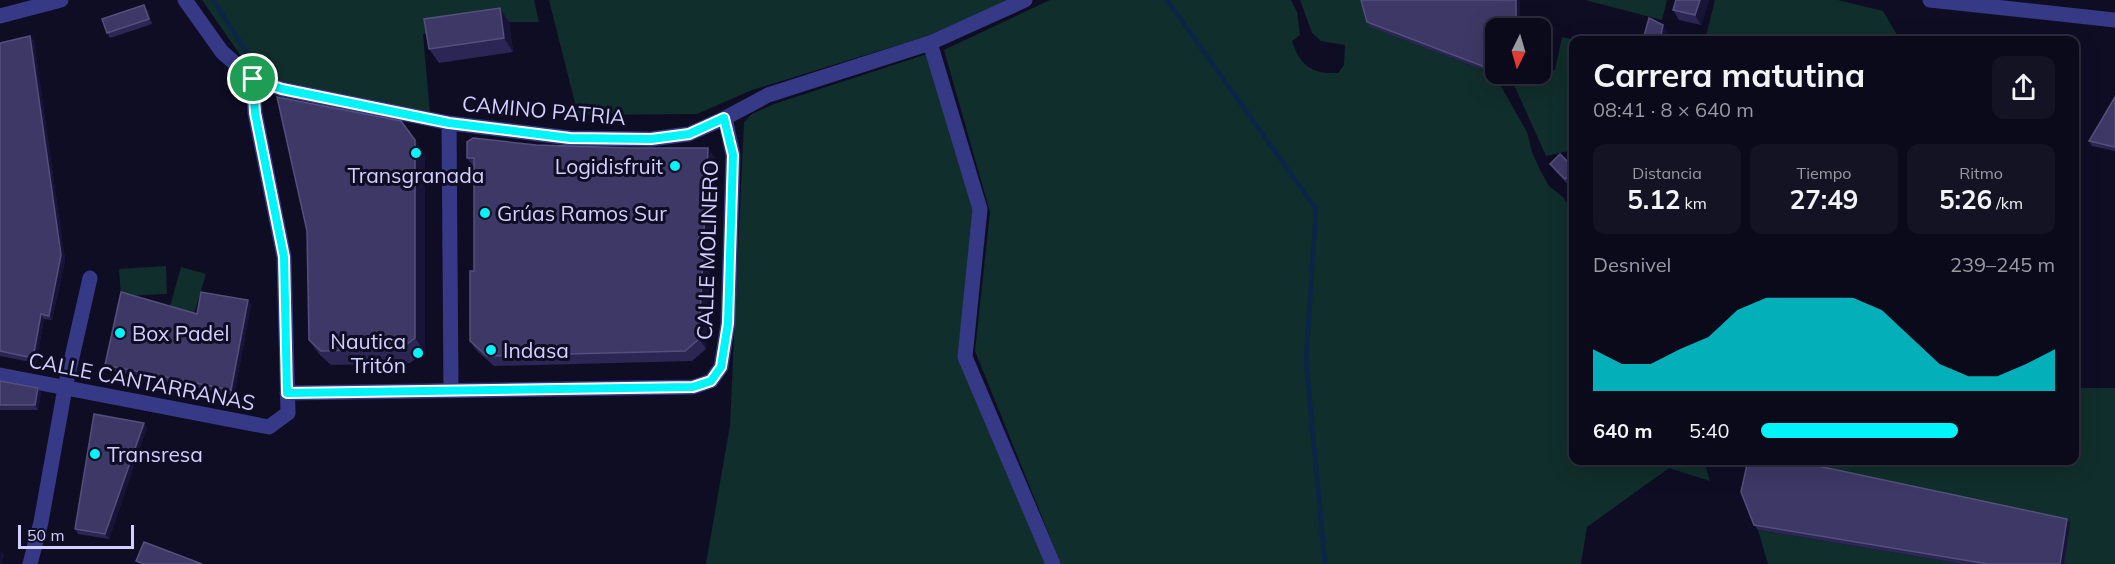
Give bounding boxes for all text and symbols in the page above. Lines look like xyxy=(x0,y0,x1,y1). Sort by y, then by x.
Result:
north arrow xyxy=(1485,18,1551,84)
map controls xyxy=(1485,18,1551,84)
pin xyxy=(227,53,278,104)
text: Carrera matutina xyxy=(1593,54,1865,95)
button: share xyxy=(1992,56,2055,119)
icon: arrive xyxy=(236,62,269,95)
street label: CAMINO PATRIA xyxy=(461,90,628,130)
text: 08:41 · 8 × 640 m xyxy=(1593,97,1754,122)
marker: Transgranada xyxy=(409,146,423,160)
place label: Logidisfruit xyxy=(555,153,663,179)
marker: Logidisfruit xyxy=(668,159,682,173)
street label: CALLE MOLINERO xyxy=(691,160,723,340)
place label: Transgranada xyxy=(348,162,484,188)
text: Distancia xyxy=(1632,163,1702,183)
text: Tiempo xyxy=(1797,163,1851,183)
text: Ritmo xyxy=(1959,163,2003,183)
text: 5.12 xyxy=(1627,183,1680,216)
text: 27:49 xyxy=(1790,183,1858,216)
text: 5:26 xyxy=(1939,183,1992,216)
text: km xyxy=(1680,193,1707,213)
text: /km xyxy=(1992,193,2023,213)
place label: Grúas Ramos Sur xyxy=(497,200,667,226)
marker: Grúas Ramos Sur xyxy=(478,206,492,220)
text: Desnivel xyxy=(1593,252,1671,277)
text: 239–245 m xyxy=(1950,252,2055,277)
place label: Box Padel xyxy=(132,320,230,346)
marker: Box Padel xyxy=(113,326,127,340)
place label: Nautica Tritón xyxy=(330,328,406,378)
place label: Indasa xyxy=(503,337,569,363)
marker: Indasa xyxy=(484,343,498,357)
street label: CALLE CANTARRANAS xyxy=(27,346,257,416)
marker: Nautica Tritón xyxy=(411,346,425,360)
text: 640 m xyxy=(1593,418,1652,443)
text: 5:40 xyxy=(1689,418,1730,443)
place label: Transresa xyxy=(107,441,203,467)
marker: Transresa xyxy=(88,447,102,461)
scale bar xyxy=(18,522,134,550)
text: 50 m xyxy=(27,525,64,545)

